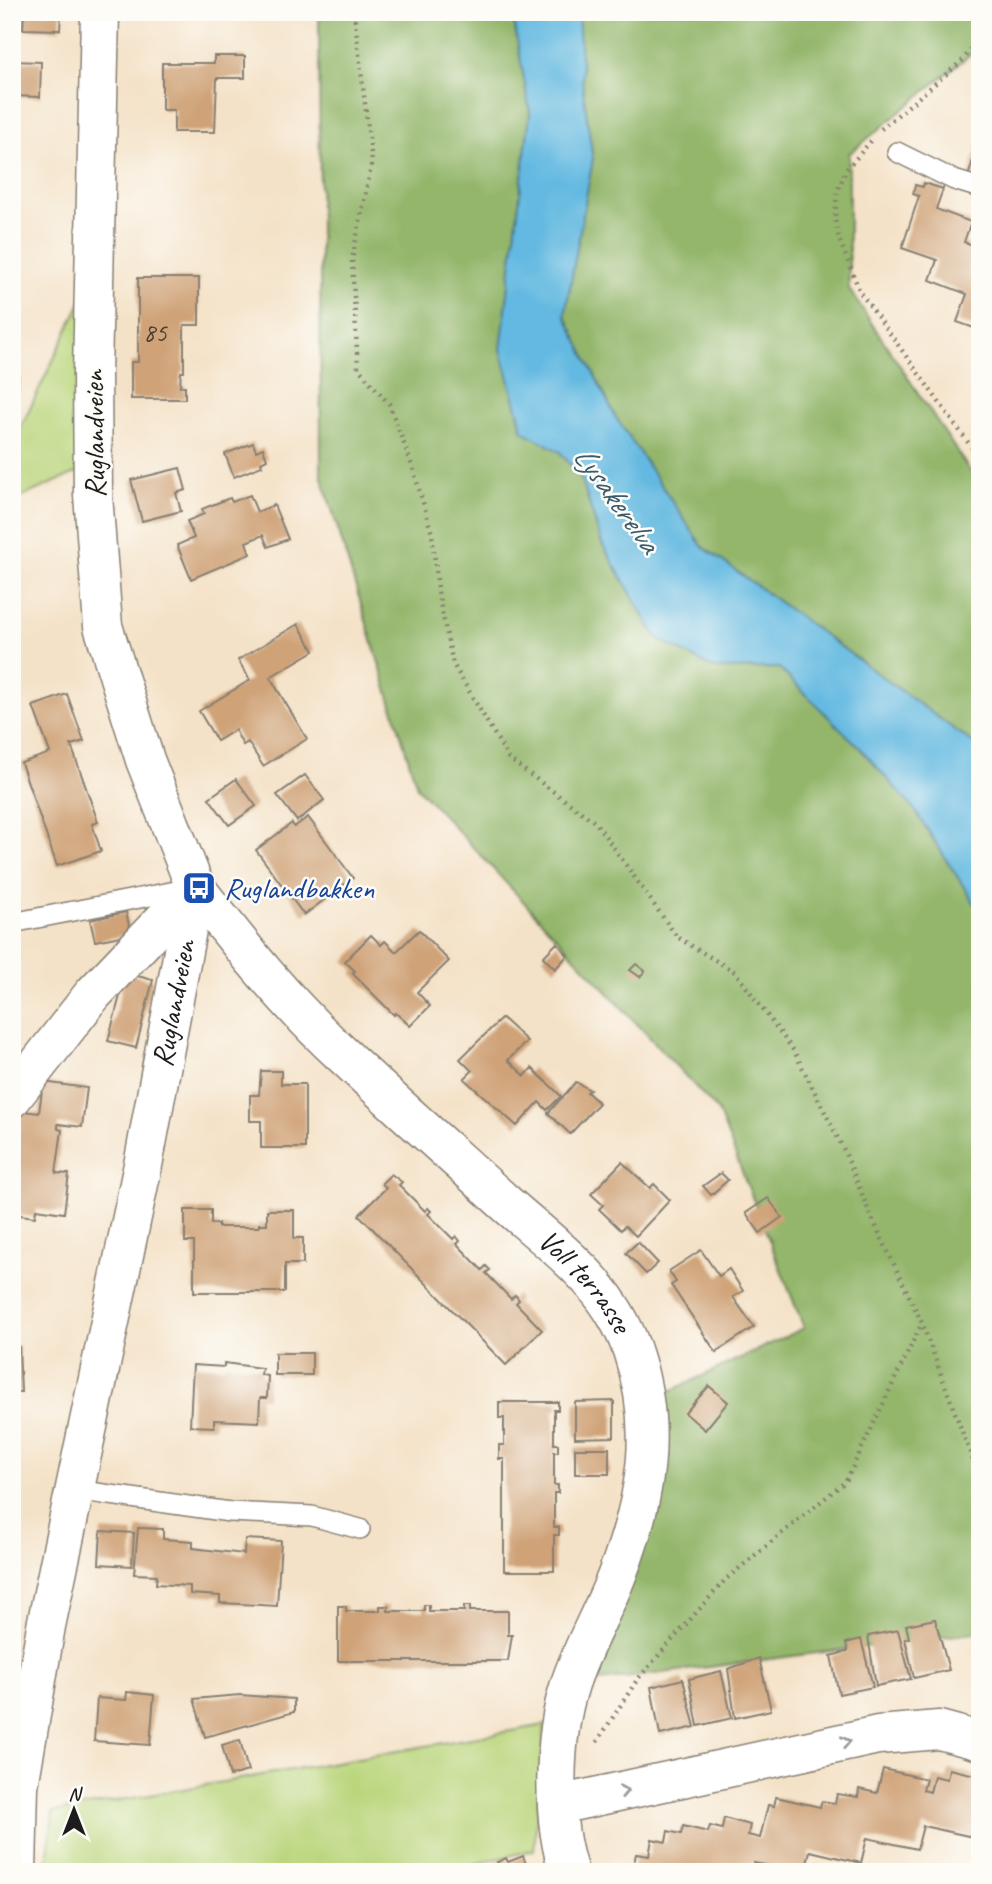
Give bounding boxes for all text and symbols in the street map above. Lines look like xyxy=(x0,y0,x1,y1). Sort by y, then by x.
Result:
house number: 85 xyxy=(143,316,168,349)
street label: Ruglandveien xyxy=(74,368,114,498)
water label: Lysakerelva xyxy=(564,437,671,563)
bus stop icon: Ruglandbakken xyxy=(180,869,218,907)
place label: Ruglandbakken xyxy=(224,869,375,907)
street label: Ruglandveien xyxy=(143,935,204,1070)
street label: Voll terrasse xyxy=(531,1221,642,1341)
one-way arrow xyxy=(840,1736,852,1750)
north arrow xyxy=(38,1776,108,1846)
text: N xyxy=(68,1782,83,1806)
one-way arrow xyxy=(618,1784,630,1799)

